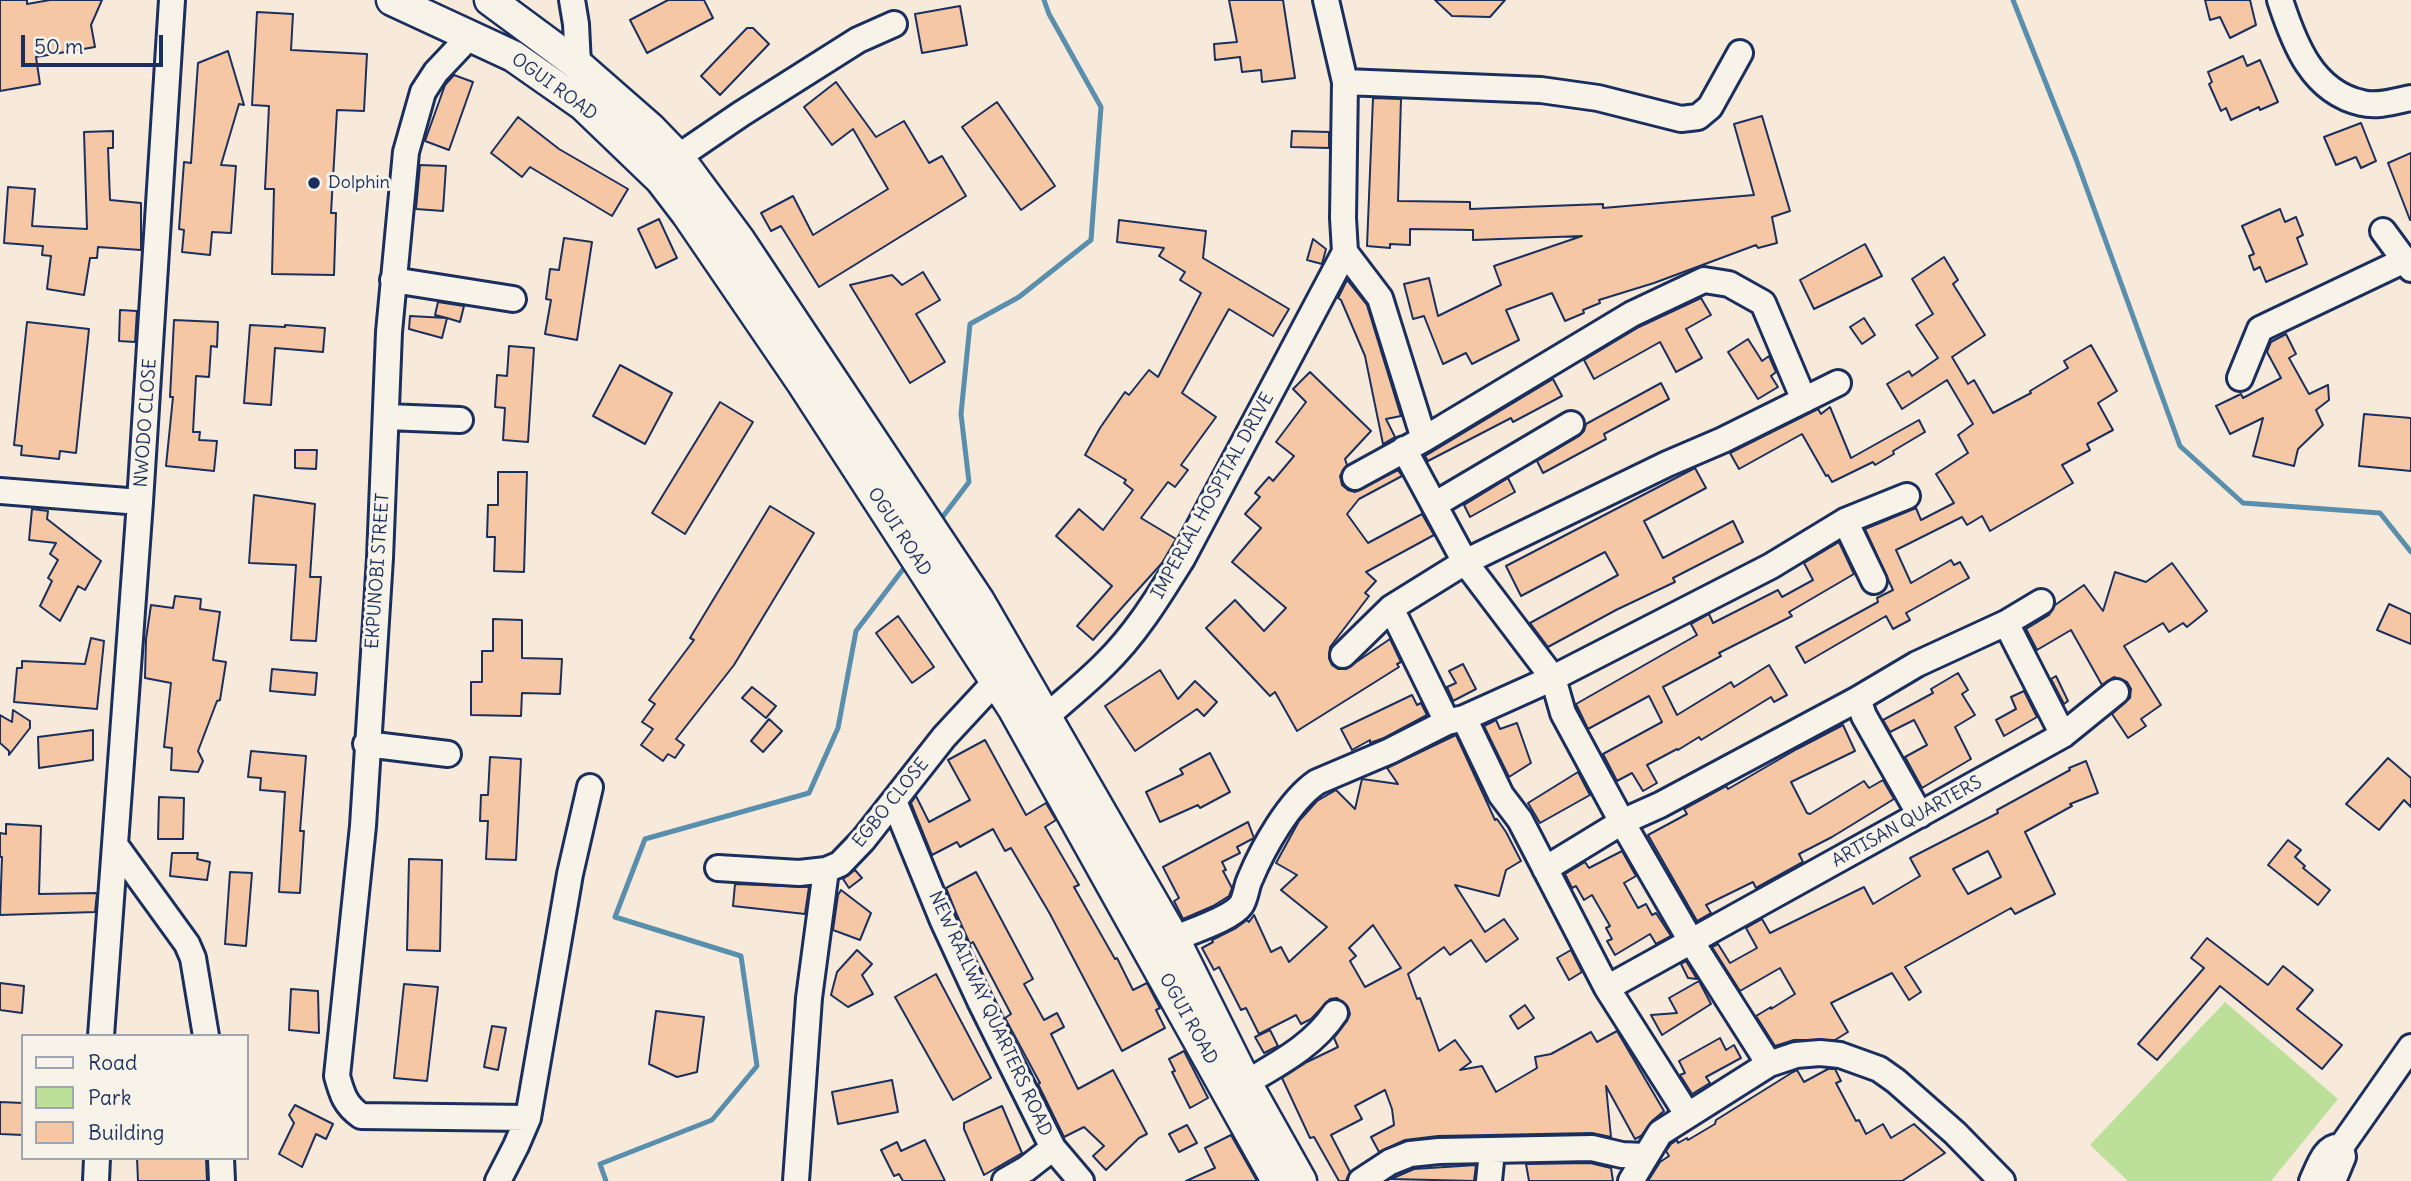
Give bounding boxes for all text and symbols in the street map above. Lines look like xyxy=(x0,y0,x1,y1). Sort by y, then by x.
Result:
scale bar xyxy=(24,21,166,65)
text: 50 m xyxy=(34,33,83,60)
street label: OGUI ROAD xyxy=(507,49,601,125)
place label: Dolphin xyxy=(328,172,390,194)
marker: Dolphin xyxy=(306,175,322,191)
street label: NWODO CLOSE xyxy=(131,358,161,488)
street label: IMPERIAL HOSPITAL DRIVE xyxy=(1147,389,1279,603)
street label: OGUI ROAD xyxy=(862,484,936,580)
street label: EKPUNOBI STREET xyxy=(362,492,394,650)
street label: EGBO CLOSE xyxy=(848,754,934,852)
street label: ARTISAN QUARTERS xyxy=(1828,772,1986,872)
street label: NEW RAILWAY QUARTERS ROAD xyxy=(924,888,1056,1140)
street label: OGUI ROAD xyxy=(1154,970,1222,1068)
legend xyxy=(21,1034,248,1160)
text: Road xyxy=(88,1049,137,1076)
text: Park xyxy=(88,1084,131,1111)
text: Building xyxy=(88,1119,164,1146)

